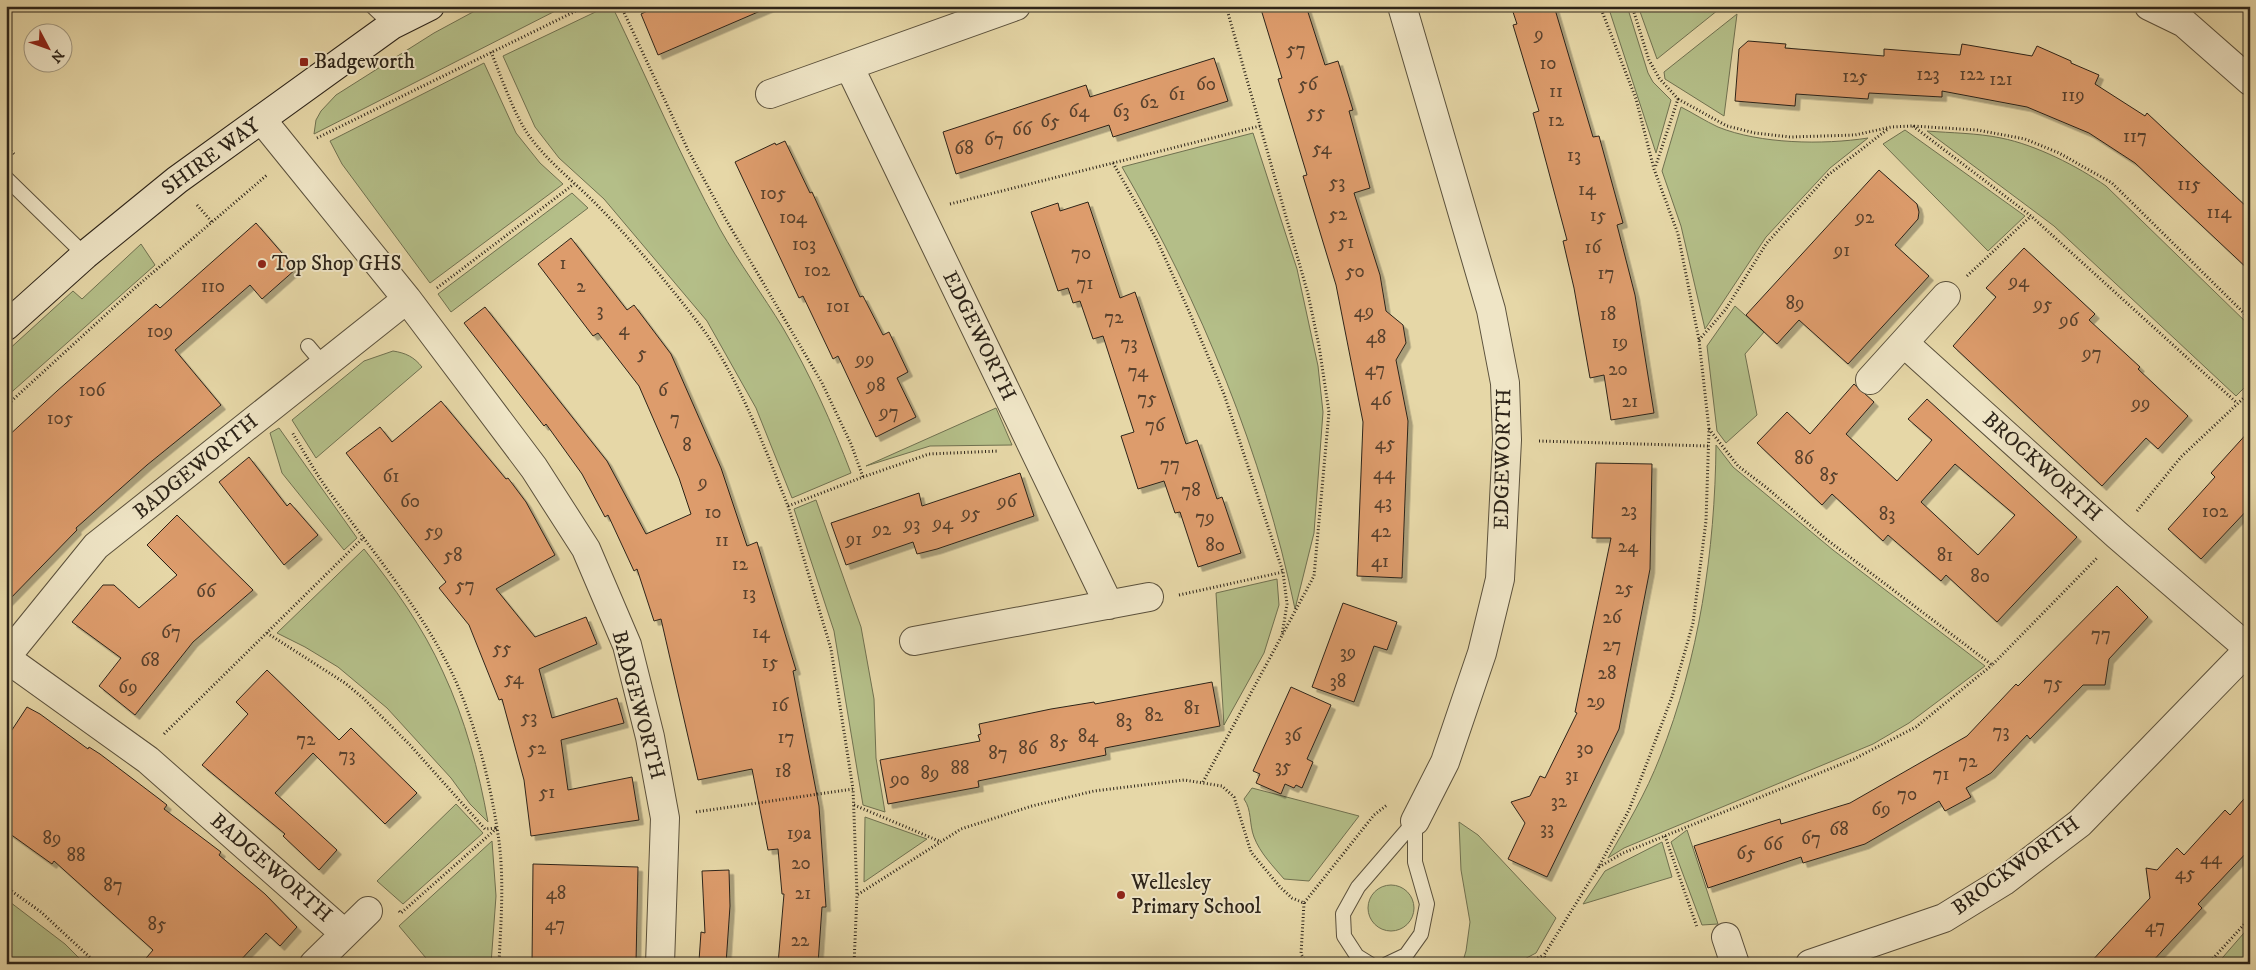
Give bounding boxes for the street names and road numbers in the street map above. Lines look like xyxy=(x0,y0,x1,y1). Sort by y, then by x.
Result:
street label: SHIRE WAY xyxy=(157,112,266,201)
street label: EDGEWORTH xyxy=(936,267,1022,405)
street label: EDGEWORTH xyxy=(1489,388,1517,530)
street label: BROCKWORTH xyxy=(1977,407,2107,527)
street label: BADGEWORTH xyxy=(128,409,264,525)
street label: BADGEWORTH xyxy=(606,628,670,782)
street label: BADGEWORTH xyxy=(205,808,337,928)
street label: BROCKWORTH xyxy=(1947,811,2085,921)

